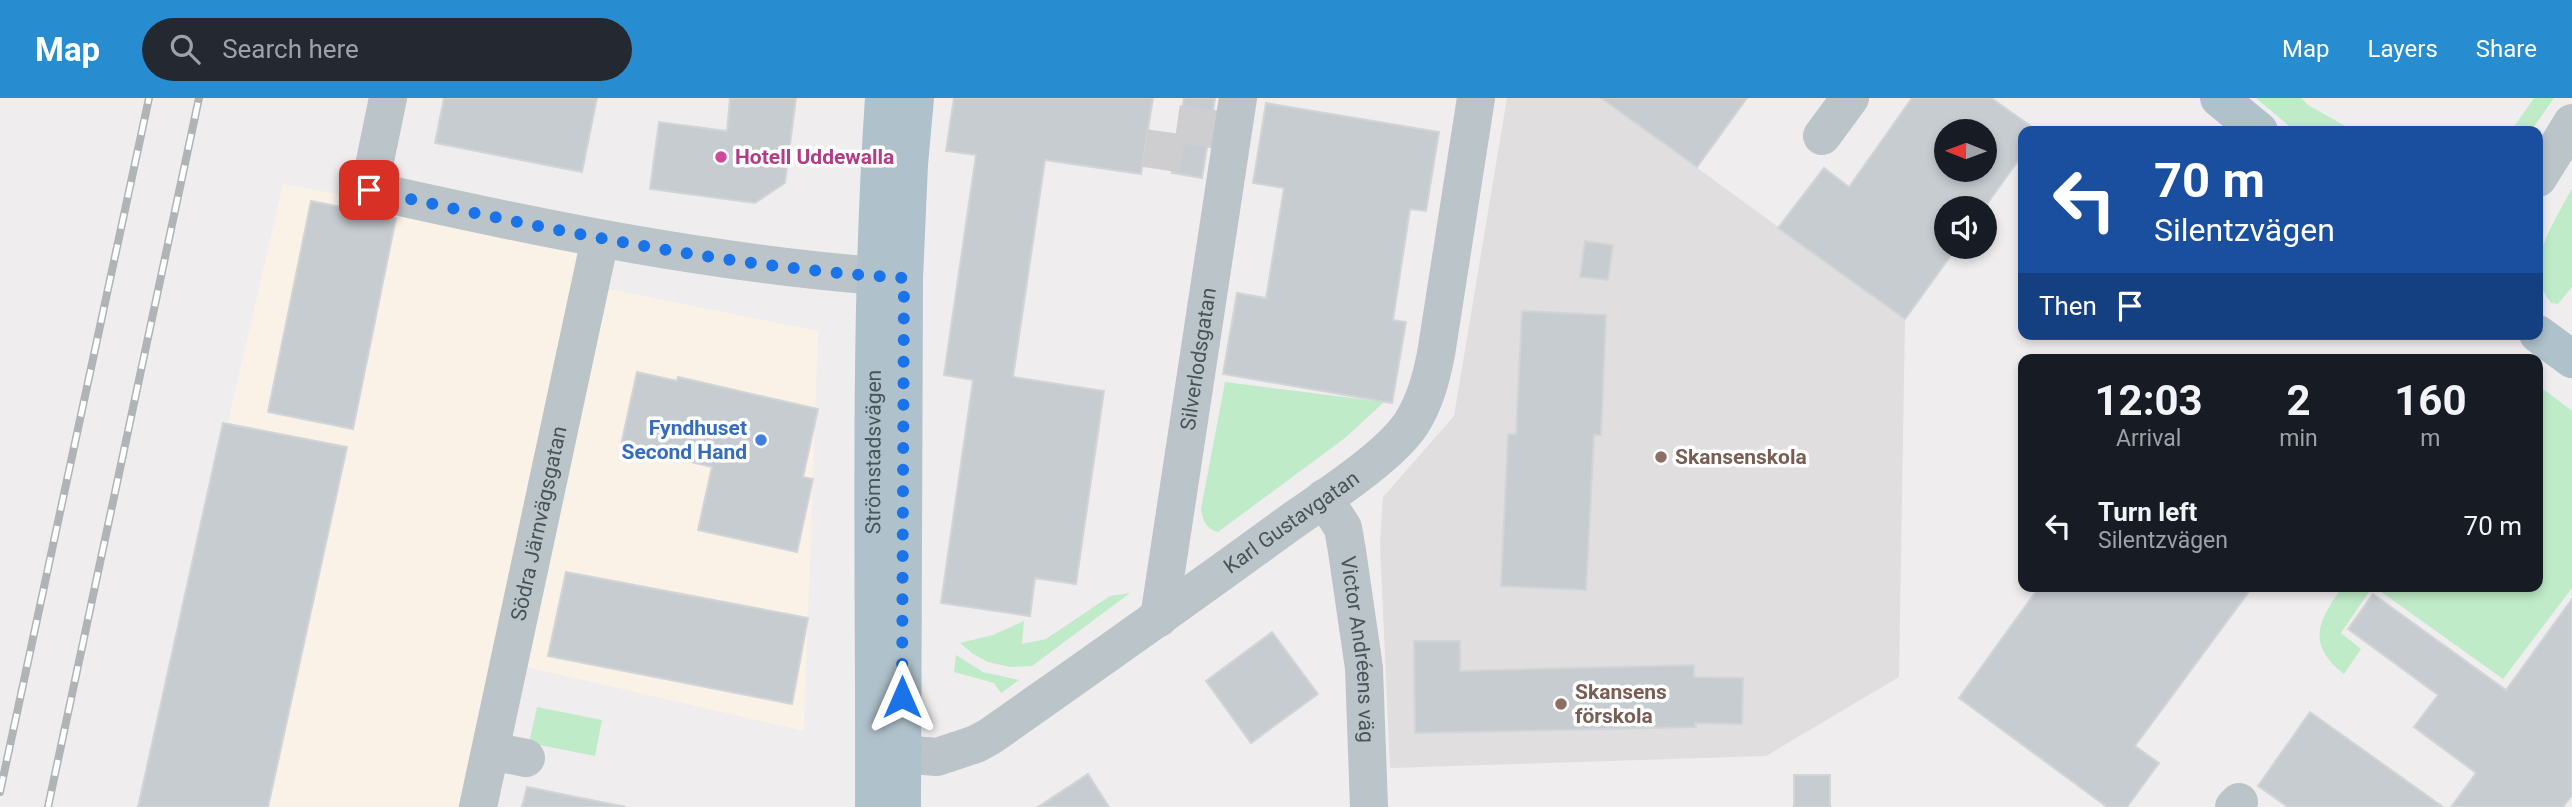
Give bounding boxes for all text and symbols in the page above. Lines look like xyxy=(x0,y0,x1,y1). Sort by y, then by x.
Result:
search box xyxy=(142,18,632,81)
text: Map xyxy=(35,30,100,69)
icon: search xyxy=(166,30,204,68)
text: Search here xyxy=(222,34,359,64)
text: Map xyxy=(2282,35,2330,63)
text: Layers xyxy=(2368,35,2438,63)
text: Share xyxy=(2476,35,2537,63)
north arrow xyxy=(1934,119,1997,182)
map controls xyxy=(1934,119,1997,259)
place label: Hotell Uddewalla xyxy=(735,145,894,169)
marker: Hotell Uddewalla xyxy=(713,149,729,165)
text: 70 m xyxy=(2154,152,2265,209)
icon: left xyxy=(2039,154,2130,245)
pin xyxy=(339,160,399,220)
icon: arrive xyxy=(350,171,388,209)
button: sound xyxy=(1934,196,1997,259)
text: Silentzvägen xyxy=(2154,211,2335,249)
street label: Silverlodsgatan xyxy=(1176,286,1221,432)
icon: arrive xyxy=(2111,287,2149,325)
text: Then xyxy=(2039,291,2097,321)
street label: Strömstadsvägen xyxy=(861,370,886,534)
text: 12:03 xyxy=(2095,376,2203,425)
text: 2 xyxy=(2286,376,2311,425)
text: 160 xyxy=(2394,376,2467,425)
place label: Fyndhuset Second Hand xyxy=(621,416,747,464)
street label: Södra Järnvägsgatan xyxy=(506,424,571,623)
text: Arrival xyxy=(2116,425,2181,452)
text: min xyxy=(2279,425,2318,452)
text: m xyxy=(2420,425,2440,452)
marker: Fyndhuset Second Hand xyxy=(753,432,769,448)
place label: Skansenskola xyxy=(1675,445,1807,469)
marker: Skansenskola xyxy=(1653,449,1669,465)
street label: Karl Gustavgatan xyxy=(1219,466,1364,578)
text: Turn left xyxy=(2098,497,2197,527)
icon: left xyxy=(2039,507,2077,545)
text: 70 m xyxy=(2464,511,2522,541)
text: Silentzvägen xyxy=(2098,527,2228,554)
street label: Victor Andréens väg xyxy=(1336,554,1379,743)
position arrow xyxy=(865,660,939,734)
place label: Skansens förskola xyxy=(1575,680,1667,728)
marker: Skansens förskola xyxy=(1553,696,1569,712)

